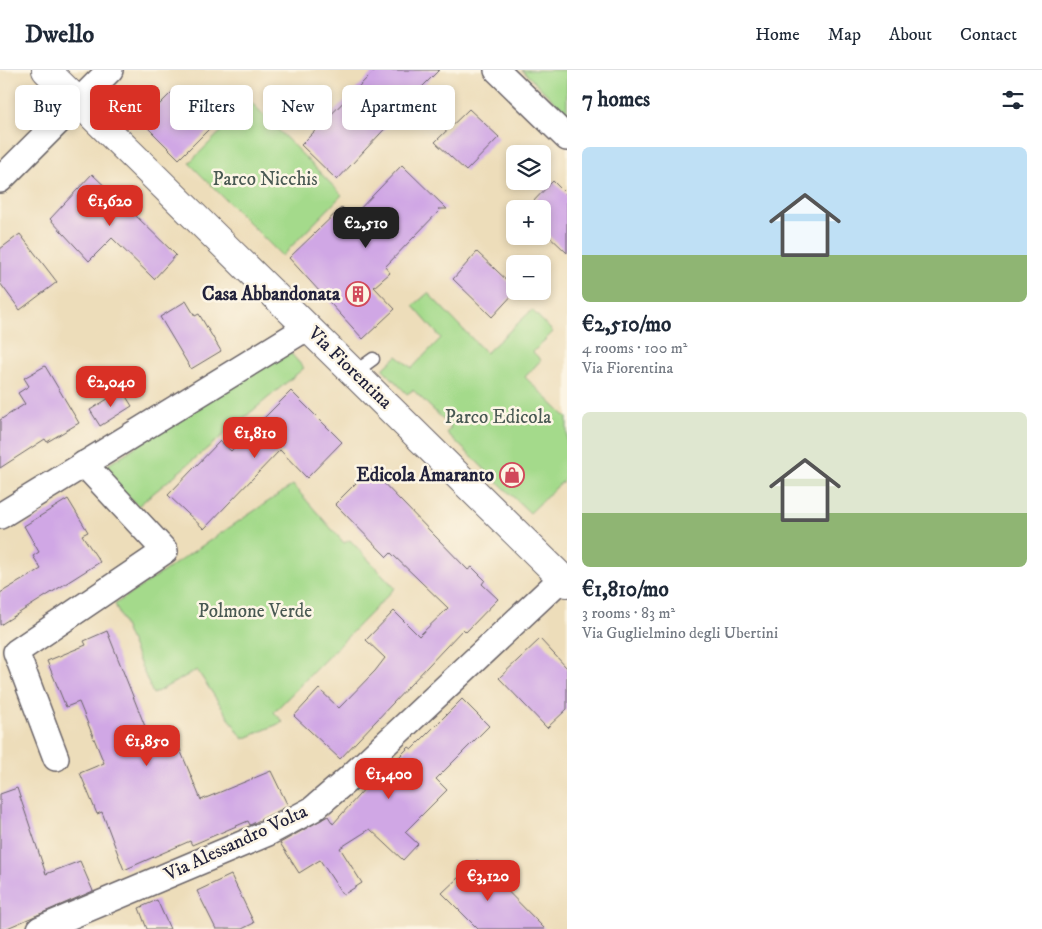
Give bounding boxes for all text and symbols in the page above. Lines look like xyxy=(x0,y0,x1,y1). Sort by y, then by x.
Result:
text: Dwello xyxy=(25,20,94,50)
text: Home xyxy=(755,24,800,46)
text: Map xyxy=(828,24,861,46)
text: About xyxy=(889,24,932,46)
text: Contact xyxy=(960,24,1017,46)
chip: Buy xyxy=(15,85,80,130)
chip: Rent xyxy=(90,85,160,130)
chip: Filters xyxy=(170,85,253,130)
chip: New xyxy=(263,85,332,130)
chip: Apartment xyxy=(342,85,455,130)
icon: filters xyxy=(999,86,1027,114)
text: 7 homes xyxy=(582,87,650,113)
map controls xyxy=(506,145,551,300)
button: layers xyxy=(506,145,551,190)
park label: Parco Nicchis xyxy=(212,168,318,191)
icon: home xyxy=(760,180,850,270)
pin: €1,620 xyxy=(69,184,151,227)
text: €1,620 xyxy=(88,191,132,211)
button: + xyxy=(506,200,551,245)
pin: €2,510 xyxy=(325,206,407,249)
text: €2,510 xyxy=(344,213,388,233)
button: − xyxy=(506,255,551,300)
building icon: Casa Abbandonata xyxy=(345,281,371,307)
place label: Casa Abbandonata xyxy=(202,283,341,306)
text: €2,510/mo xyxy=(582,312,671,338)
street label: Via Fiorentina xyxy=(302,321,397,414)
text: 4 rooms · 100 m² xyxy=(582,338,687,358)
text: Via Fiorentina xyxy=(582,358,673,378)
pin: €2,040 xyxy=(70,366,152,408)
text: €2,040 xyxy=(87,372,135,392)
park label: Parco Edicola xyxy=(445,406,551,429)
pin: €1,810 xyxy=(214,416,296,459)
text: €1,810 xyxy=(234,423,276,443)
icon: home xyxy=(760,445,850,535)
shop icon: Edicola Amaranto xyxy=(499,462,525,488)
place label: Edicola Amaranto xyxy=(356,464,494,487)
text: €1,810/mo xyxy=(582,577,669,603)
park label: Polmone Verde xyxy=(198,600,312,623)
text: 3 rooms · 83 m² xyxy=(582,603,675,623)
text: Via Guglielmino degli Ubertini xyxy=(582,623,778,643)
pin: €1,850 xyxy=(106,724,188,767)
text: €1,850 xyxy=(125,731,169,751)
pin: €1,400 xyxy=(348,758,430,800)
text: €1,400 xyxy=(366,764,412,784)
street label: Via Alessandro Volta xyxy=(160,800,311,887)
pin: €3,120 xyxy=(447,860,529,902)
text: €3,120 xyxy=(467,866,509,886)

